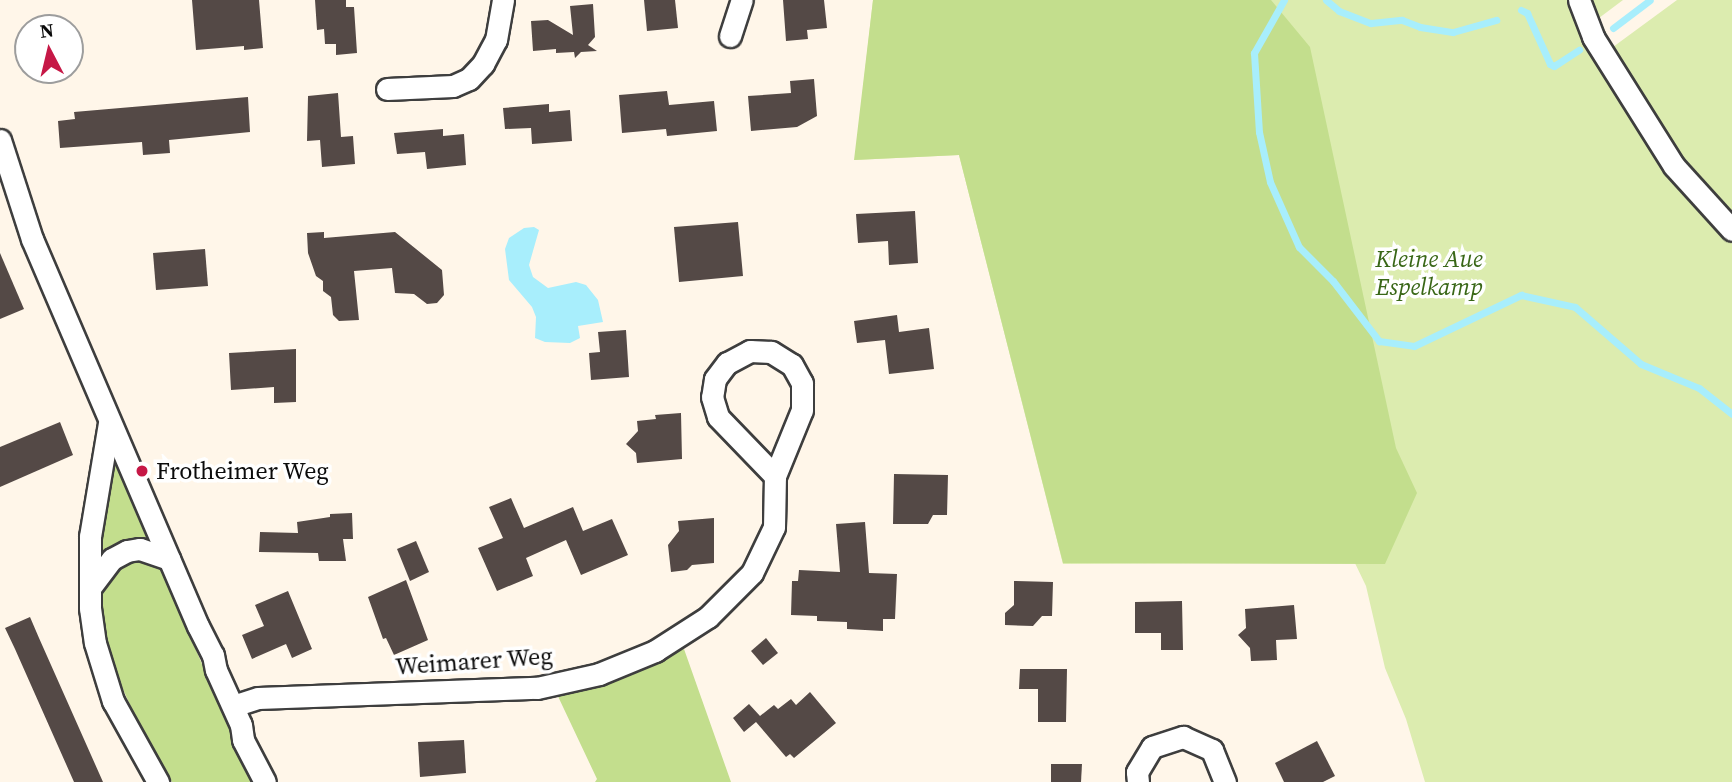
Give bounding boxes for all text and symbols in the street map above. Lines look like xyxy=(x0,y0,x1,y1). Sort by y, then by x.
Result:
north arrow xyxy=(14,14,84,84)
text: N xyxy=(38,16,55,44)
park label: Kleine Aue Espelkamp xyxy=(1375,245,1483,301)
place label: Frotheimer Weg xyxy=(156,457,330,485)
marker: Frotheimer Weg xyxy=(134,463,150,479)
street label: Weimarer Weg xyxy=(394,641,554,681)

